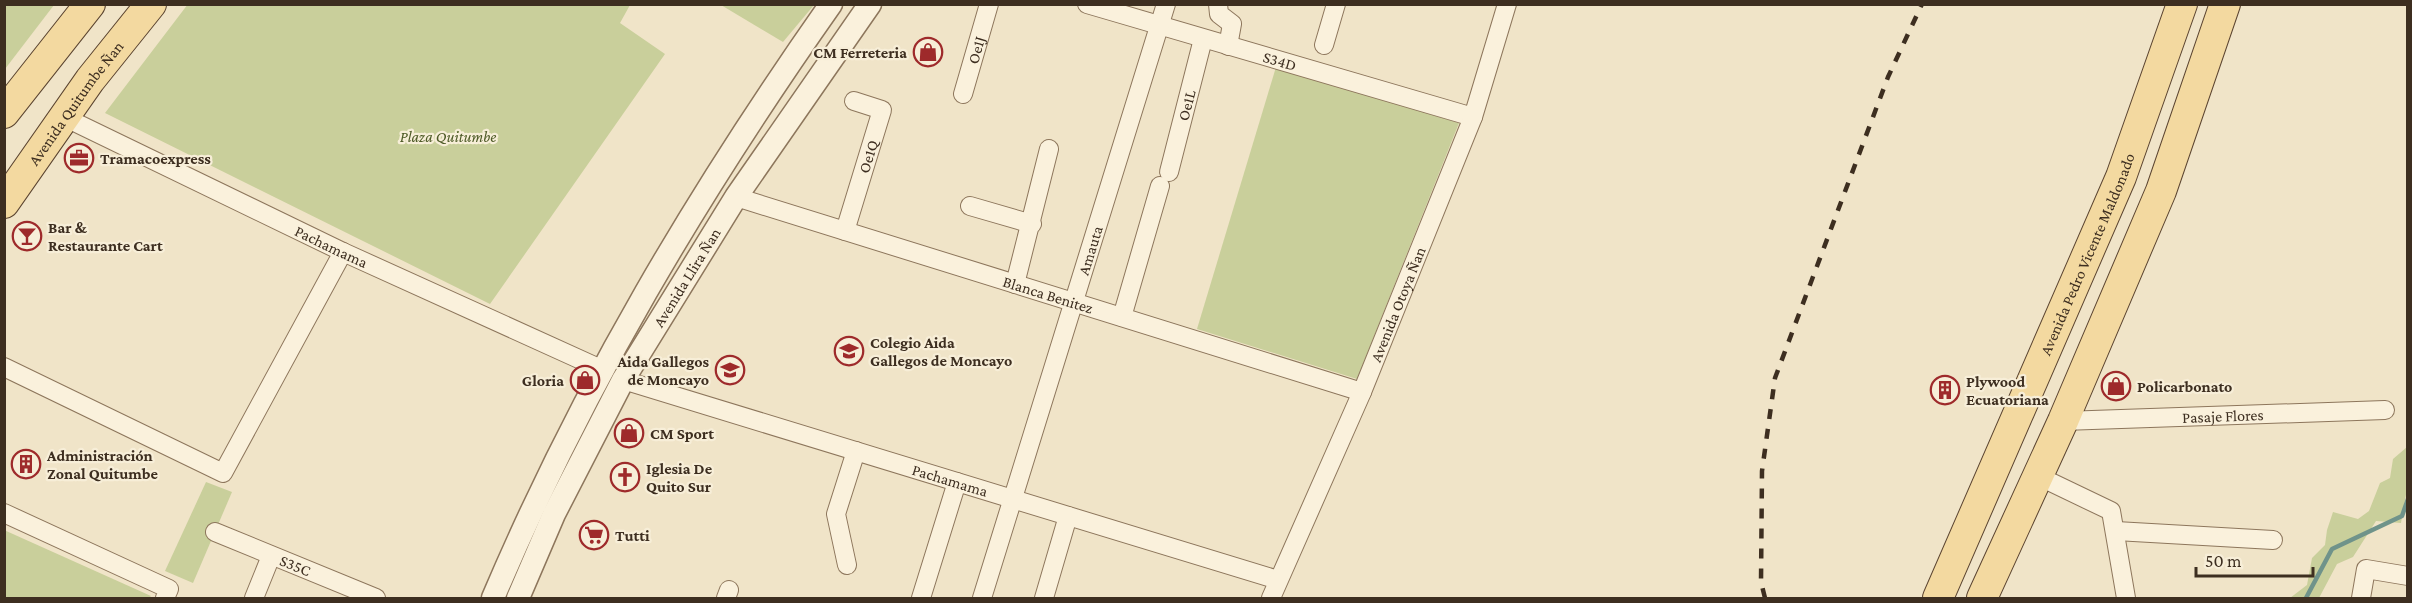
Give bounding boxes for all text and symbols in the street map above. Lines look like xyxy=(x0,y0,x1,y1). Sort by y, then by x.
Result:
street label: Oe1J xyxy=(964,34,989,66)
shop icon: CM Ferreteria xyxy=(912,36,944,68)
street label: Avenida Quitumbe Ñan xyxy=(25,37,127,168)
place label: CM Ferreteria xyxy=(813,44,907,61)
street label: S34D xyxy=(1261,48,1299,73)
street label: Oe1L xyxy=(1174,88,1198,122)
park label: Plaza Quitumbe xyxy=(400,128,496,145)
street label: Oe1Q xyxy=(855,137,881,175)
office icon: Tramacoexpress xyxy=(63,142,95,174)
place label: Tramacoexpress xyxy=(100,150,211,167)
street label: Avenida Pedro Vicente Maldonado xyxy=(2036,151,2137,358)
place label: Bar & Restaurante Cart xyxy=(48,219,163,254)
bar icon: Bar & Restaurante Cart xyxy=(11,220,43,252)
street label: Pachamama xyxy=(292,222,371,271)
street label: Amauta xyxy=(1074,223,1105,277)
street label: Avenida Llira Ñan xyxy=(650,224,724,330)
street label: Avenida Otoya Ñan xyxy=(1367,244,1428,364)
street label: Blanca Benitez xyxy=(1001,272,1096,316)
place label: Colegio Aida Gallegos de Moncayo xyxy=(870,334,1012,369)
school or university icon: Colegio Aida Gallegos de Moncayo xyxy=(833,335,865,367)
place label: Aida Gallegos de Moncayo xyxy=(617,353,709,388)
school or university icon: Aida Gallegos de Moncayo xyxy=(714,354,746,386)
shop icon: Gloria xyxy=(569,364,601,396)
shop icon: Policarbonato xyxy=(2100,370,2132,402)
place label: Gloria xyxy=(522,372,564,389)
place label: Plywood Ecuatoriana xyxy=(1966,373,2049,408)
building icon: Plywood Ecuatoriana xyxy=(1929,374,1961,406)
place label: Policarbonato xyxy=(2137,378,2232,395)
street label: Pasaje Flores xyxy=(2182,406,2264,425)
shop icon: CM Sport xyxy=(613,417,645,449)
place label: CM Sport xyxy=(650,425,714,442)
place label: Administración Zonal Quitumbe xyxy=(46,447,159,482)
building icon: Administración Zonal Quitumbe xyxy=(10,448,42,480)
place label: Iglesia De Quito Sur xyxy=(646,460,713,495)
street label: Pachamama xyxy=(910,460,991,500)
church icon: Iglesia De Quito Sur xyxy=(609,461,641,493)
supermarket icon: Tutti xyxy=(578,519,610,551)
place label: Tutti xyxy=(615,527,650,544)
scale bar xyxy=(2196,540,2313,578)
street label: S35C xyxy=(277,551,314,579)
text: 50 m xyxy=(2205,551,2242,571)

